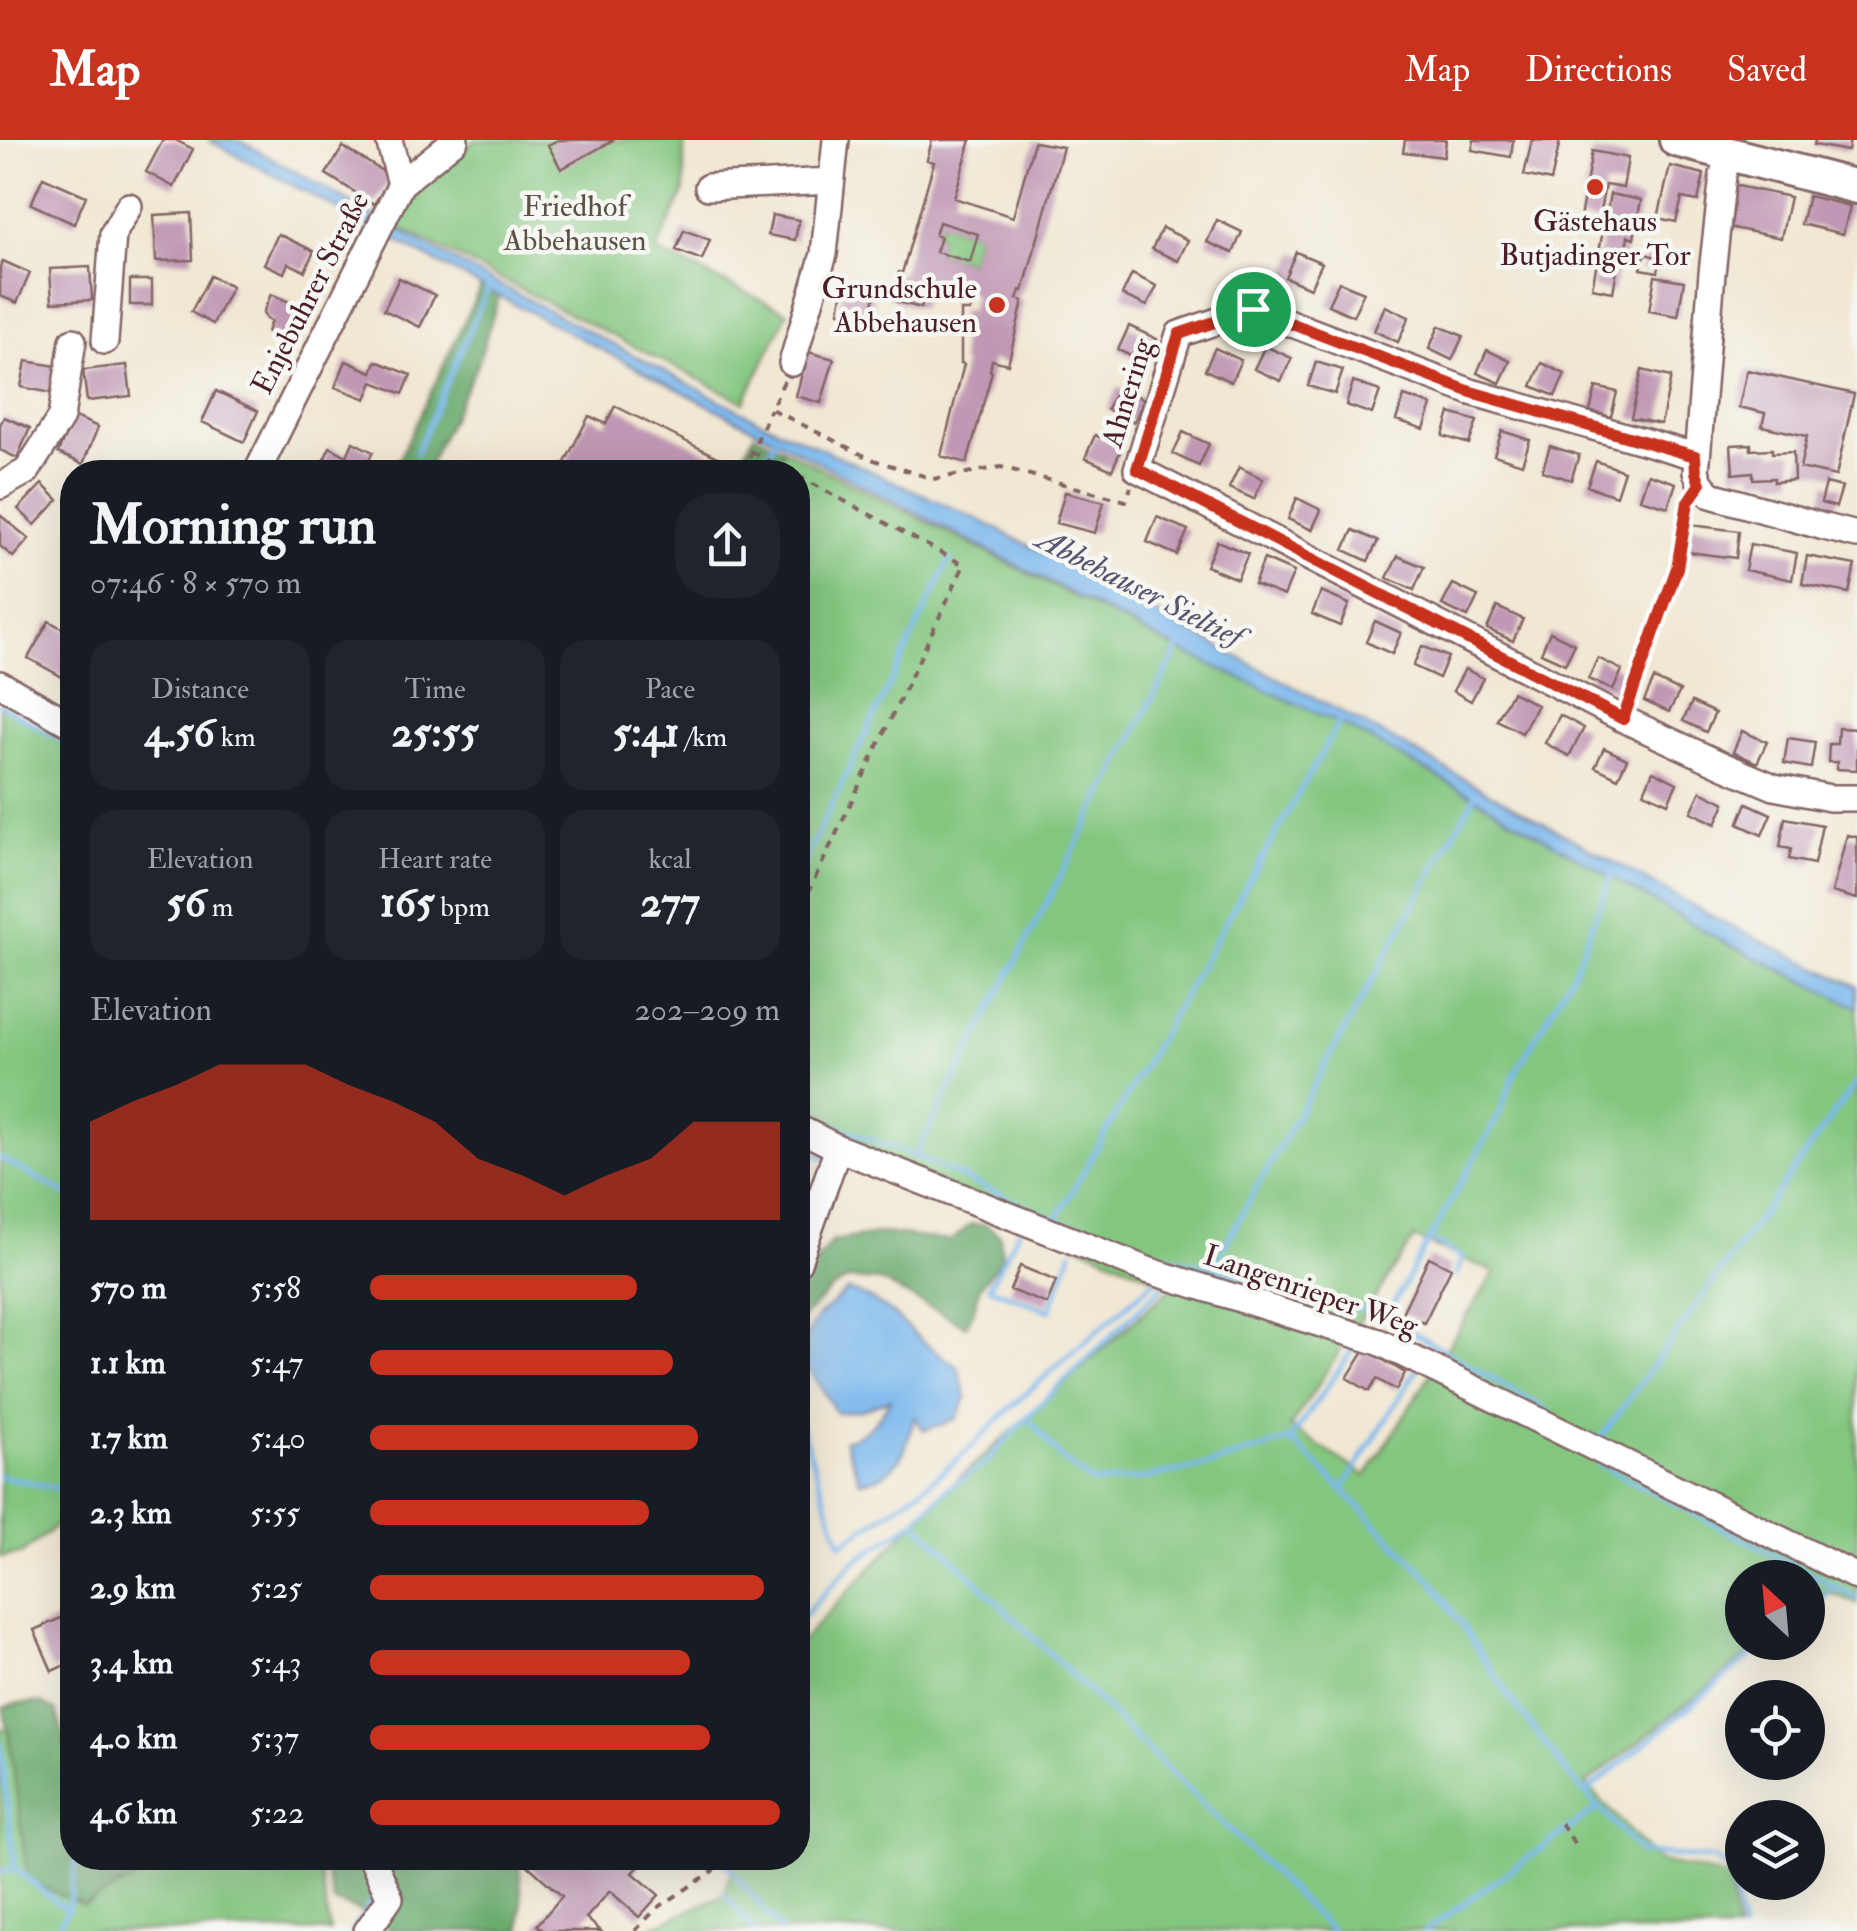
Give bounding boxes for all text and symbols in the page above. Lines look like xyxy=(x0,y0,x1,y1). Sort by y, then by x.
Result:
text: Map xyxy=(50,40,140,100)
text: Map xyxy=(1404,48,1470,92)
text: Directions xyxy=(1525,48,1672,92)
text: Saved xyxy=(1727,48,1807,92)
marker: Gästehaus Butjadinger Tor xyxy=(1584,176,1606,198)
street label: Enjebuhrer Straße xyxy=(244,186,377,401)
park label: Friedhof Abbehausen xyxy=(503,188,646,259)
place label: Gästehaus Butjadinger Tor xyxy=(1499,203,1691,274)
pin xyxy=(1211,267,1296,352)
place label: Grundschule Abbehausen xyxy=(821,270,977,341)
icon: arrive xyxy=(1226,282,1281,337)
marker: Grundschule Abbehausen xyxy=(986,294,1008,316)
street label: Ahnering xyxy=(1093,333,1162,453)
text: Morning run xyxy=(90,491,376,560)
button: share xyxy=(675,493,780,598)
water label: Abbehauser Sieltief xyxy=(1027,517,1256,661)
text: 07:46 · 8 × 570 m xyxy=(90,563,301,603)
text: Distance xyxy=(151,672,249,707)
text: Time xyxy=(404,672,466,707)
text: Pace xyxy=(645,672,695,707)
text: 4.56 xyxy=(144,707,215,759)
text: 25:55 xyxy=(392,707,478,759)
text: 5:41 xyxy=(613,707,679,759)
text: km xyxy=(215,720,256,755)
text: /km xyxy=(679,720,727,755)
text: Elevation xyxy=(147,842,253,877)
text: Heart rate xyxy=(378,842,492,877)
text: kcal xyxy=(649,842,691,877)
text: 56 xyxy=(166,877,206,929)
text: 165 xyxy=(380,877,434,929)
text: 277 xyxy=(640,877,700,929)
text: m xyxy=(206,890,234,925)
text: bpm xyxy=(434,890,490,925)
text: Elevation xyxy=(90,990,212,1030)
text: 202–209 m xyxy=(634,990,780,1030)
street label: Langenrieper Weg xyxy=(1199,1236,1424,1345)
text: 570 m xyxy=(90,1268,167,1308)
text: 5:58 xyxy=(250,1268,301,1308)
text: 1.1 km xyxy=(90,1343,166,1383)
text: 5:47 xyxy=(250,1343,303,1383)
text: 1.7 km xyxy=(90,1418,168,1458)
text: 5:40 xyxy=(250,1418,306,1458)
text: 2.3 km xyxy=(90,1493,172,1533)
text: 5:55 xyxy=(250,1493,300,1533)
north arrow xyxy=(1725,1560,1825,1660)
map controls xyxy=(1725,1560,1825,1900)
text: 2.9 km xyxy=(90,1568,176,1608)
text: 5:25 xyxy=(250,1568,302,1608)
text: 3.4 km xyxy=(90,1643,173,1683)
text: 5:43 xyxy=(250,1643,302,1683)
button: locate xyxy=(1725,1680,1825,1780)
text: 4.0 km xyxy=(90,1718,177,1758)
text: 5:37 xyxy=(250,1718,299,1758)
text: 4.6 km xyxy=(90,1793,177,1833)
text: 5:22 xyxy=(250,1793,304,1833)
button: layers xyxy=(1725,1800,1825,1900)

